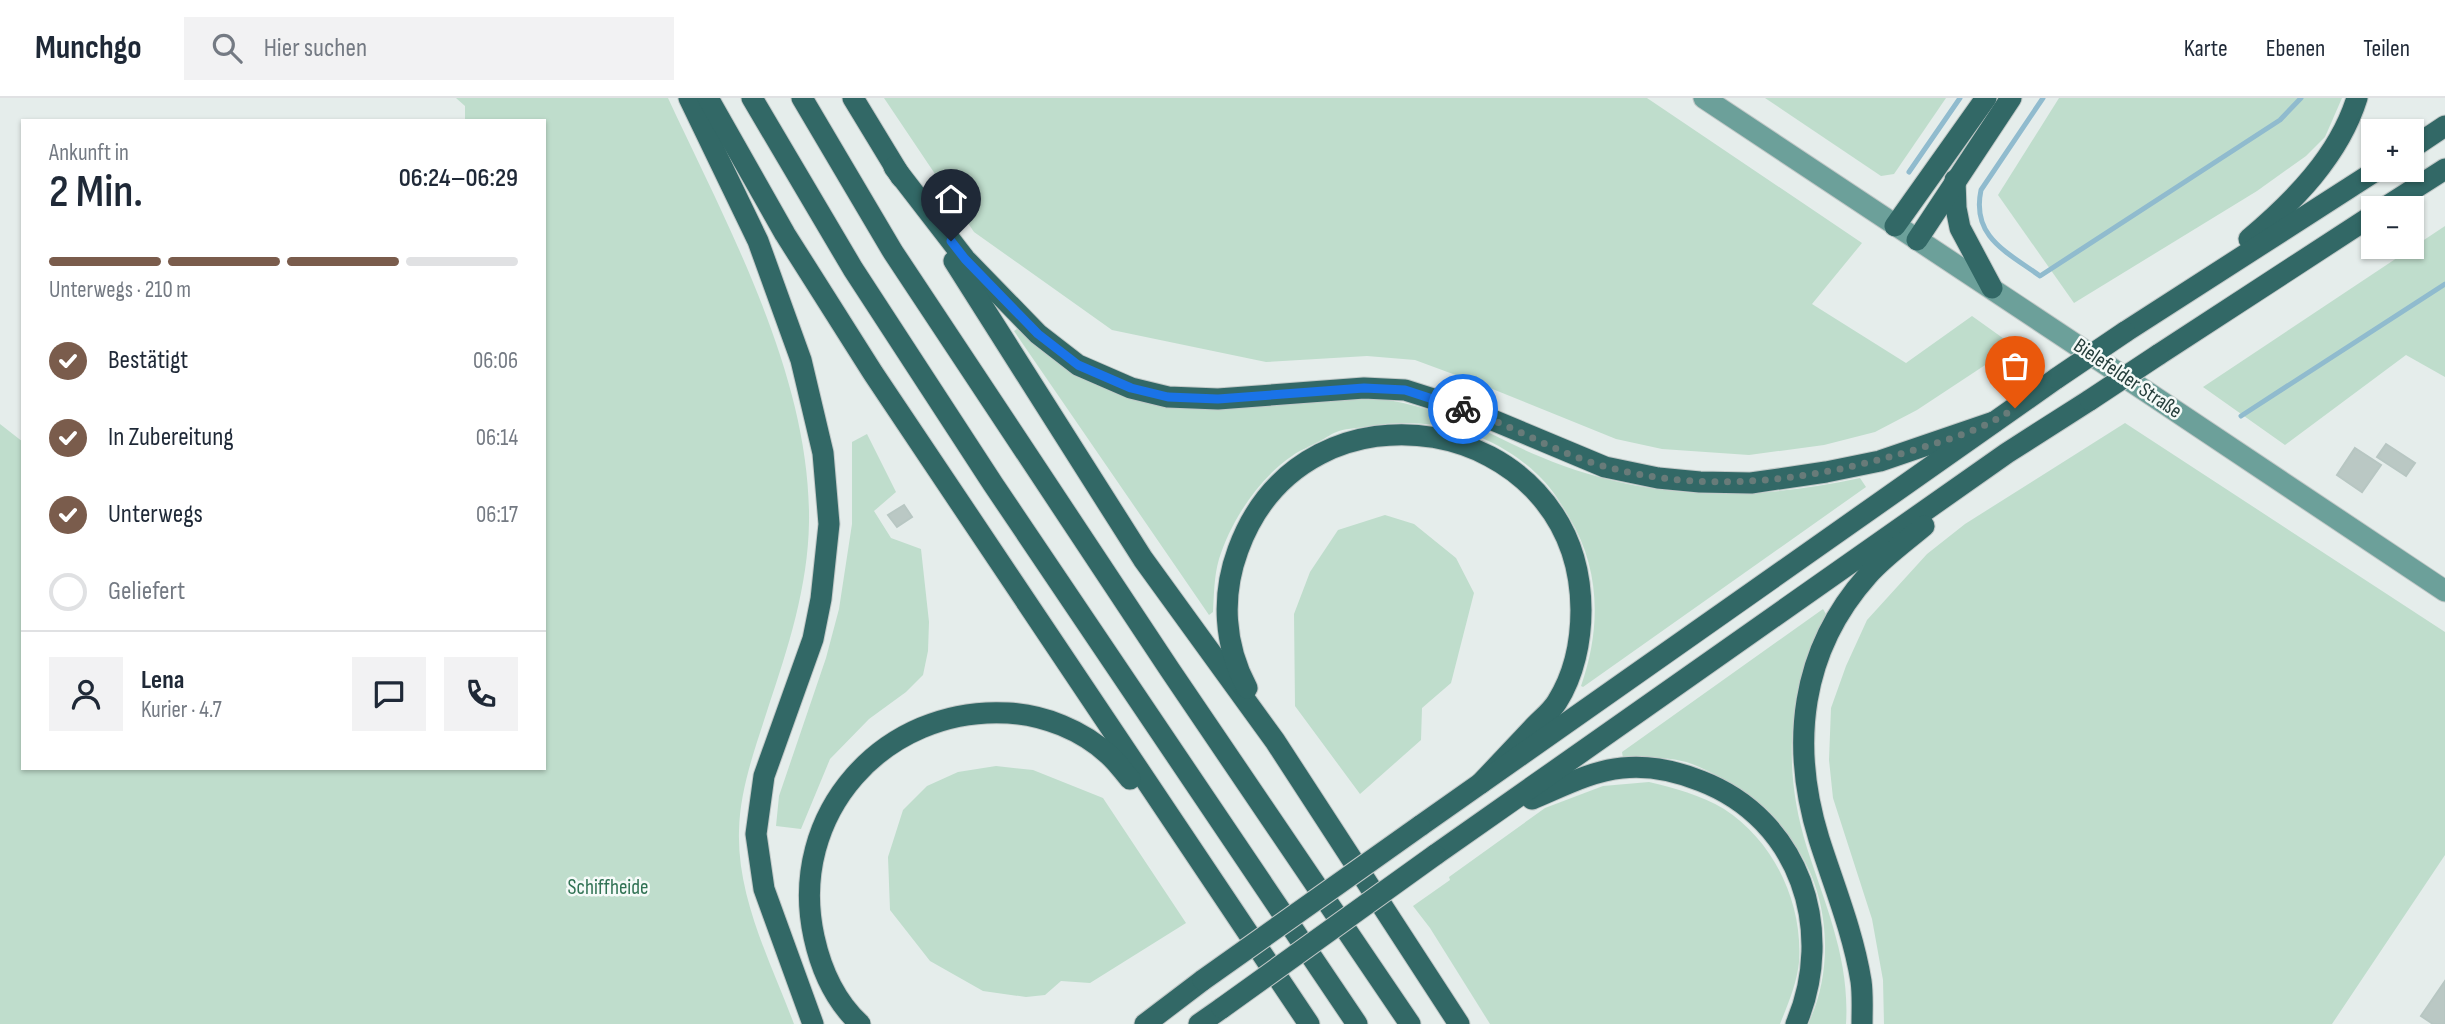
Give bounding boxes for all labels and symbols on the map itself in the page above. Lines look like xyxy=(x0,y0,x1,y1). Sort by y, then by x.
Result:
pin xyxy=(921,169,981,241)
street label: Bielefelder Straße xyxy=(2069,333,2187,424)
pin xyxy=(1985,336,2045,408)
courier xyxy=(1428,374,1498,444)
park label: Schiffheide xyxy=(568,875,648,900)

